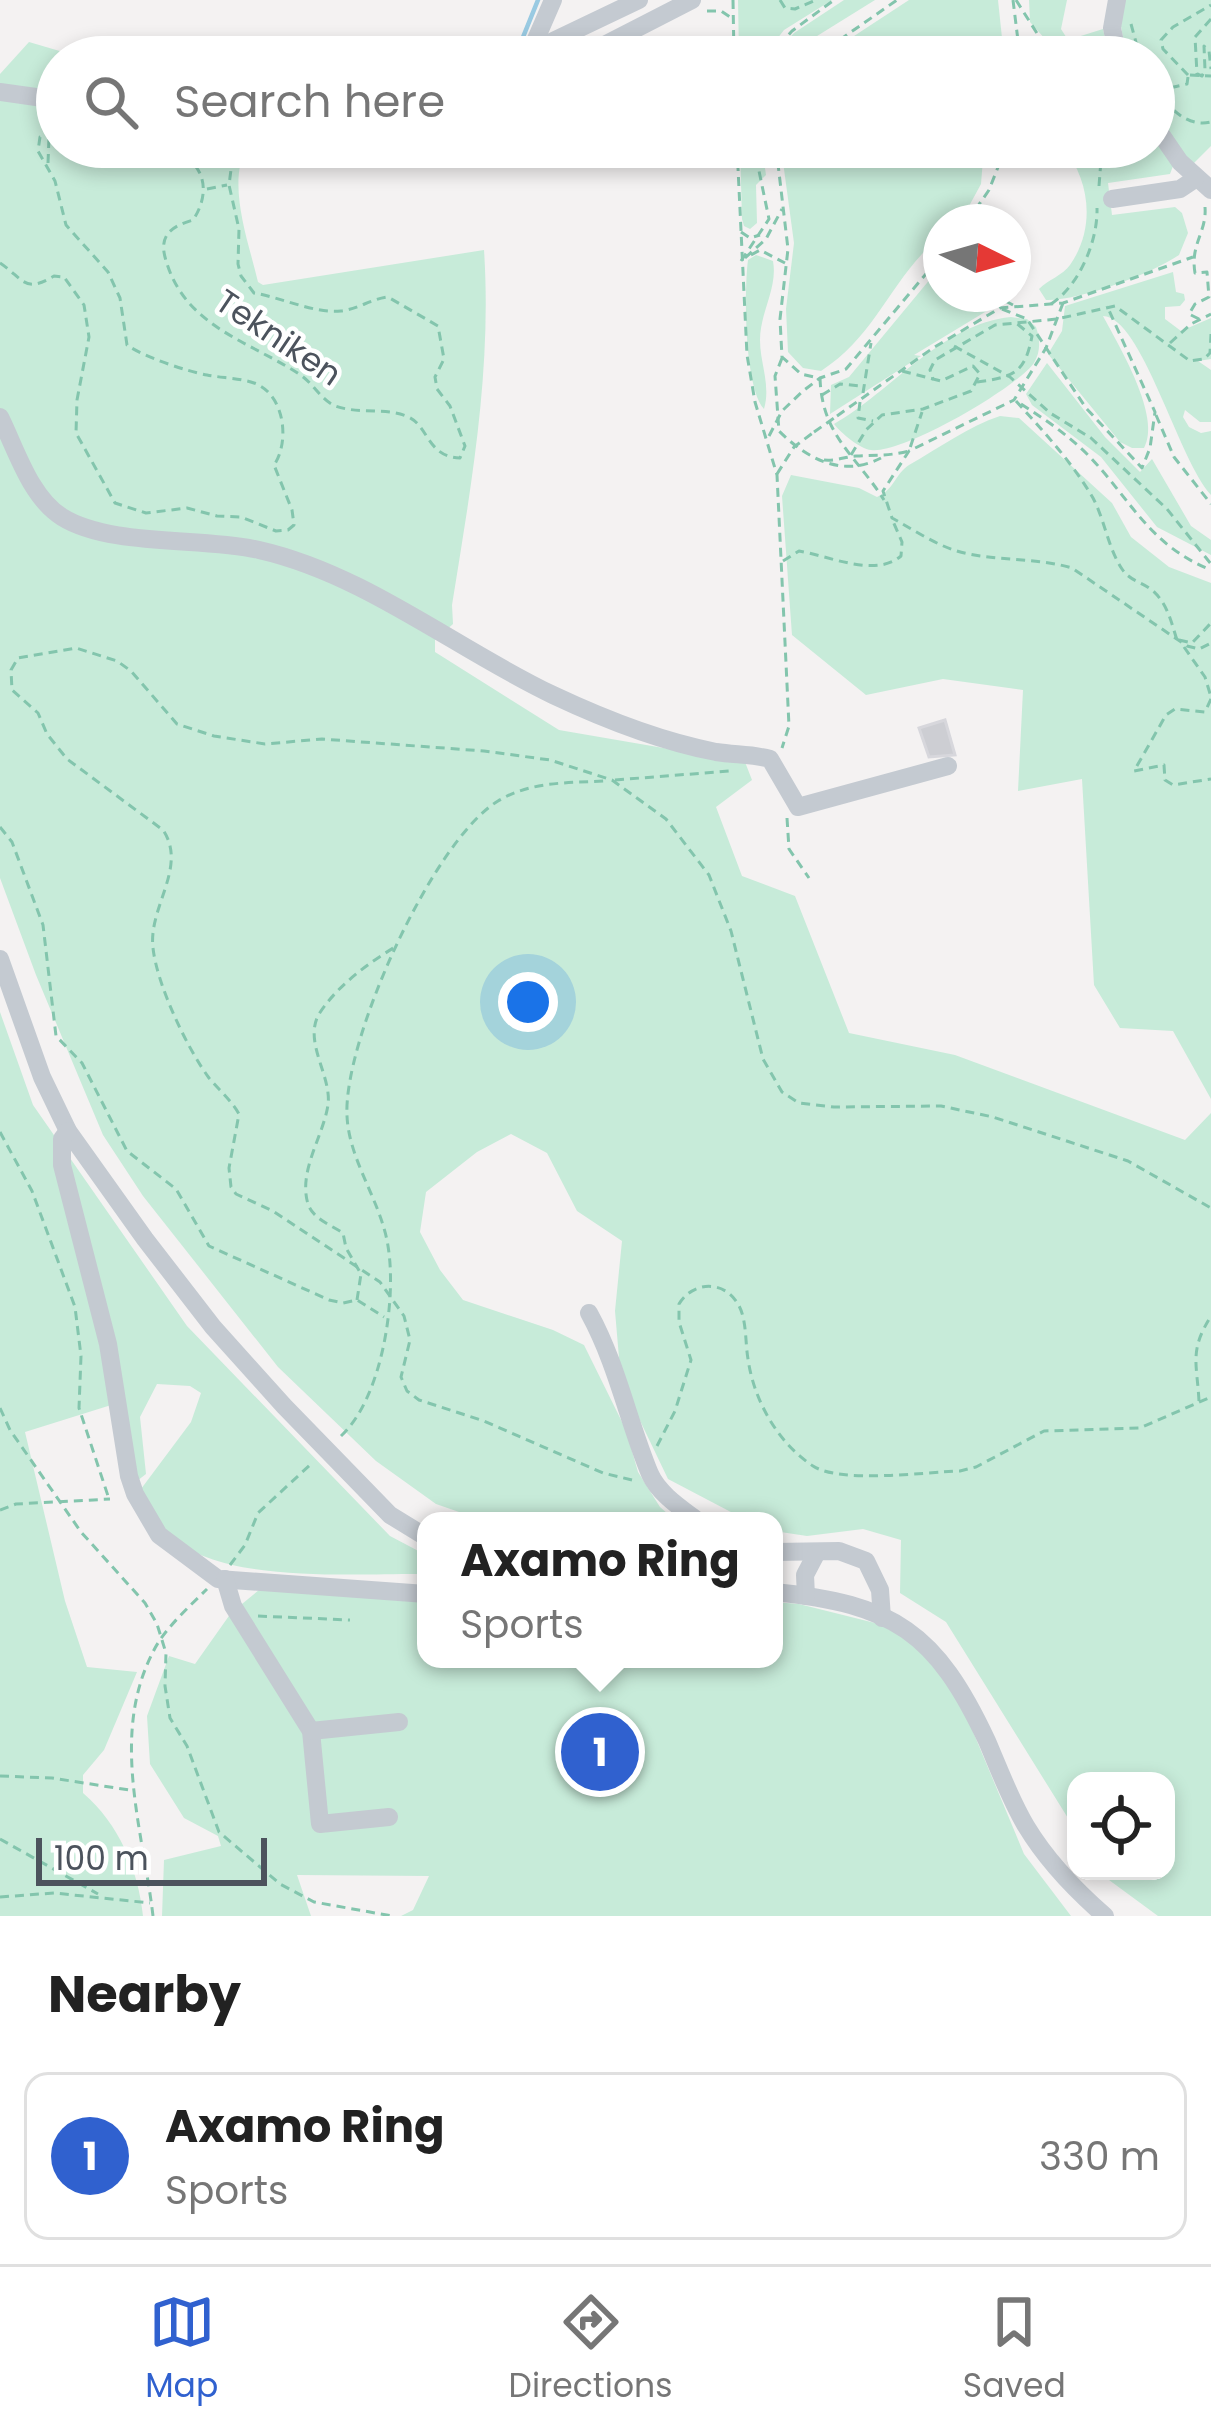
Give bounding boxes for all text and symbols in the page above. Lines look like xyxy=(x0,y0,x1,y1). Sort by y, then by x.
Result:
search box xyxy=(36,36,1175,168)
icon: search xyxy=(78,69,144,135)
text: Search here xyxy=(174,70,445,133)
north arrow xyxy=(923,204,1031,312)
street label: Tekniken xyxy=(206,278,351,397)
your location xyxy=(498,972,558,1032)
popup xyxy=(417,1512,783,1668)
text: Axamo Ring xyxy=(460,1529,740,1592)
text: Sports xyxy=(460,1597,584,1652)
pin: 1 xyxy=(561,1707,639,1797)
map controls xyxy=(1067,1772,1175,1880)
button: locate xyxy=(1067,1772,1175,1880)
scale bar xyxy=(36,1832,267,1885)
text: 100 m xyxy=(54,1835,149,1882)
text: Nearby xyxy=(48,1958,241,2030)
text: Axamo Ring xyxy=(165,2095,445,2158)
text: 1 xyxy=(83,2129,97,2184)
text: 330 m xyxy=(1039,2129,1160,2184)
text: Sports xyxy=(165,2163,288,2218)
tab: Map xyxy=(145,2289,218,2411)
tab: Directions xyxy=(509,2289,672,2411)
tab: Saved xyxy=(963,2289,1066,2411)

